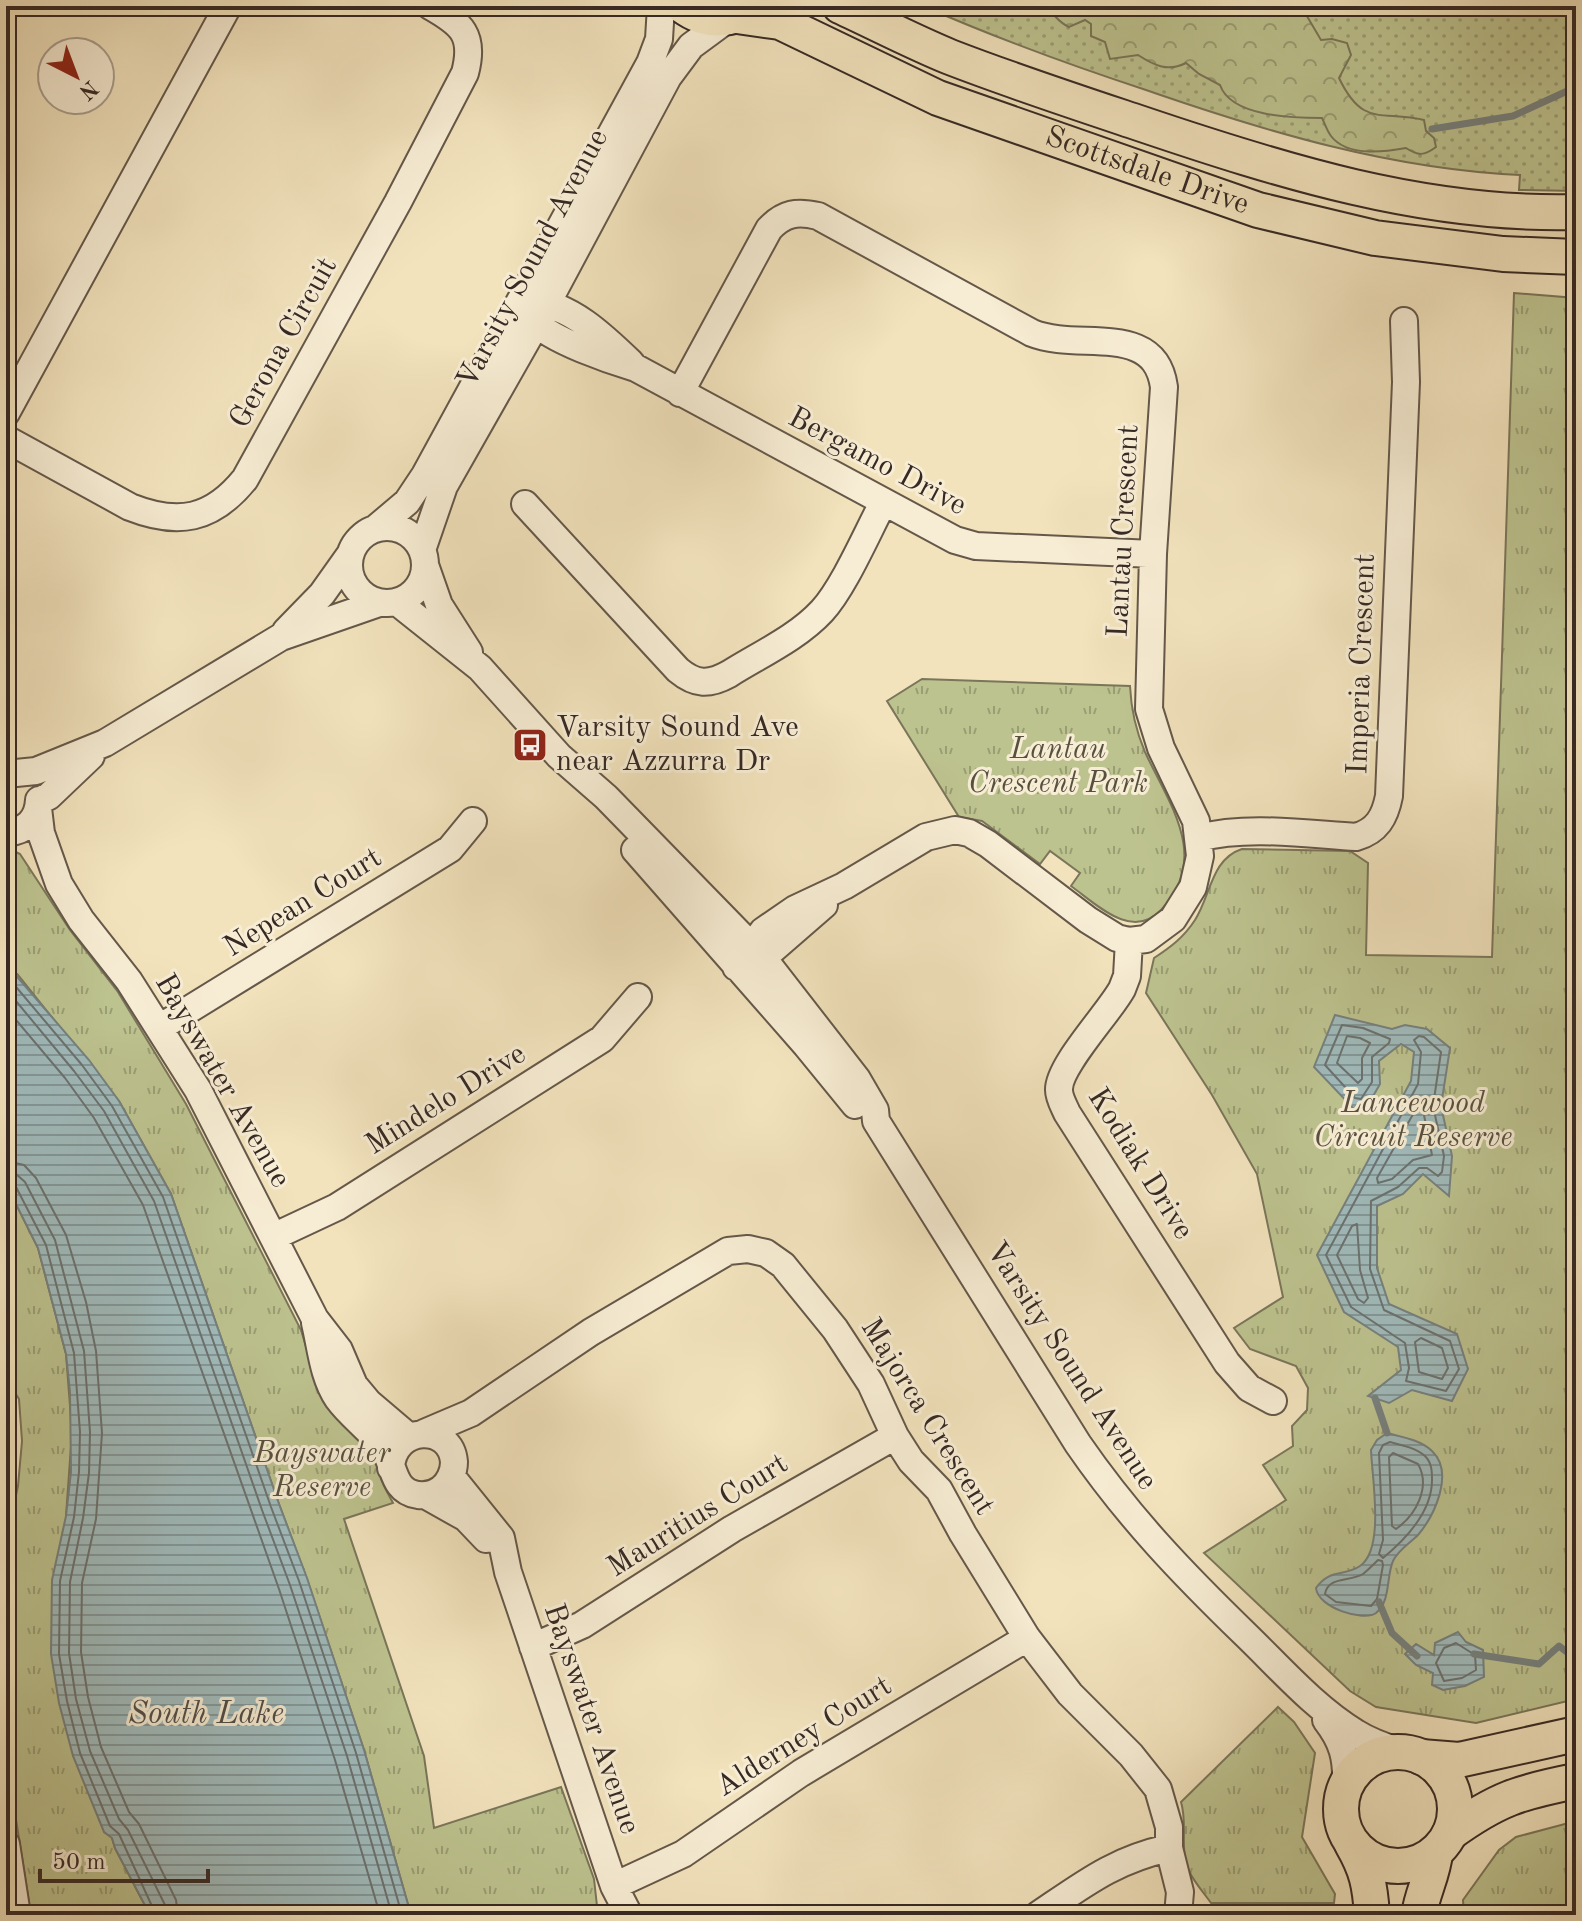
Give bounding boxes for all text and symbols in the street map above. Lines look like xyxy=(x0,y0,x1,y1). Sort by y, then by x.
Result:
north arrow xyxy=(36,36,116,116)
text: N xyxy=(74,76,102,103)
street label: Scottsdale Drive xyxy=(1041,122,1253,221)
street label: Varsity Sound Avenue xyxy=(452,124,614,394)
street label: Gerona Circuit xyxy=(225,253,343,433)
street label: Bergamo Drive xyxy=(783,403,971,521)
street label: Lantau Crescent xyxy=(1103,424,1145,638)
street label: Imperia Crescent xyxy=(1343,553,1381,775)
place label: Varsity Sound Ave near Azzurra Dr xyxy=(556,713,799,777)
bus stop icon: Varsity Sound Ave near Azzurra Dr xyxy=(511,726,549,764)
park label: Lantau Crescent Park xyxy=(968,735,1148,799)
street label: Nepean Court xyxy=(219,843,387,963)
street label: Bayswater Avenue xyxy=(149,969,295,1193)
street label: Mindelo Drive xyxy=(361,1039,531,1161)
street label: Kodiak Drive xyxy=(1082,1083,1198,1245)
park label: Lancewood Circuit Reserve xyxy=(1313,1089,1513,1153)
street label: Varsity Sound Avenue xyxy=(980,1237,1162,1495)
street label: Majorca Crescent xyxy=(854,1313,1000,1521)
park label: Bayswater Reserve xyxy=(252,1439,392,1503)
street label: Mauritius Court xyxy=(603,1449,793,1583)
street label: Bayswater Avenue xyxy=(538,1600,644,1838)
street label: Alderney Court xyxy=(711,1671,897,1803)
water label: South Lake xyxy=(128,1699,284,1731)
scale bar xyxy=(40,1833,208,1883)
text: 50 m xyxy=(52,1851,106,1875)

